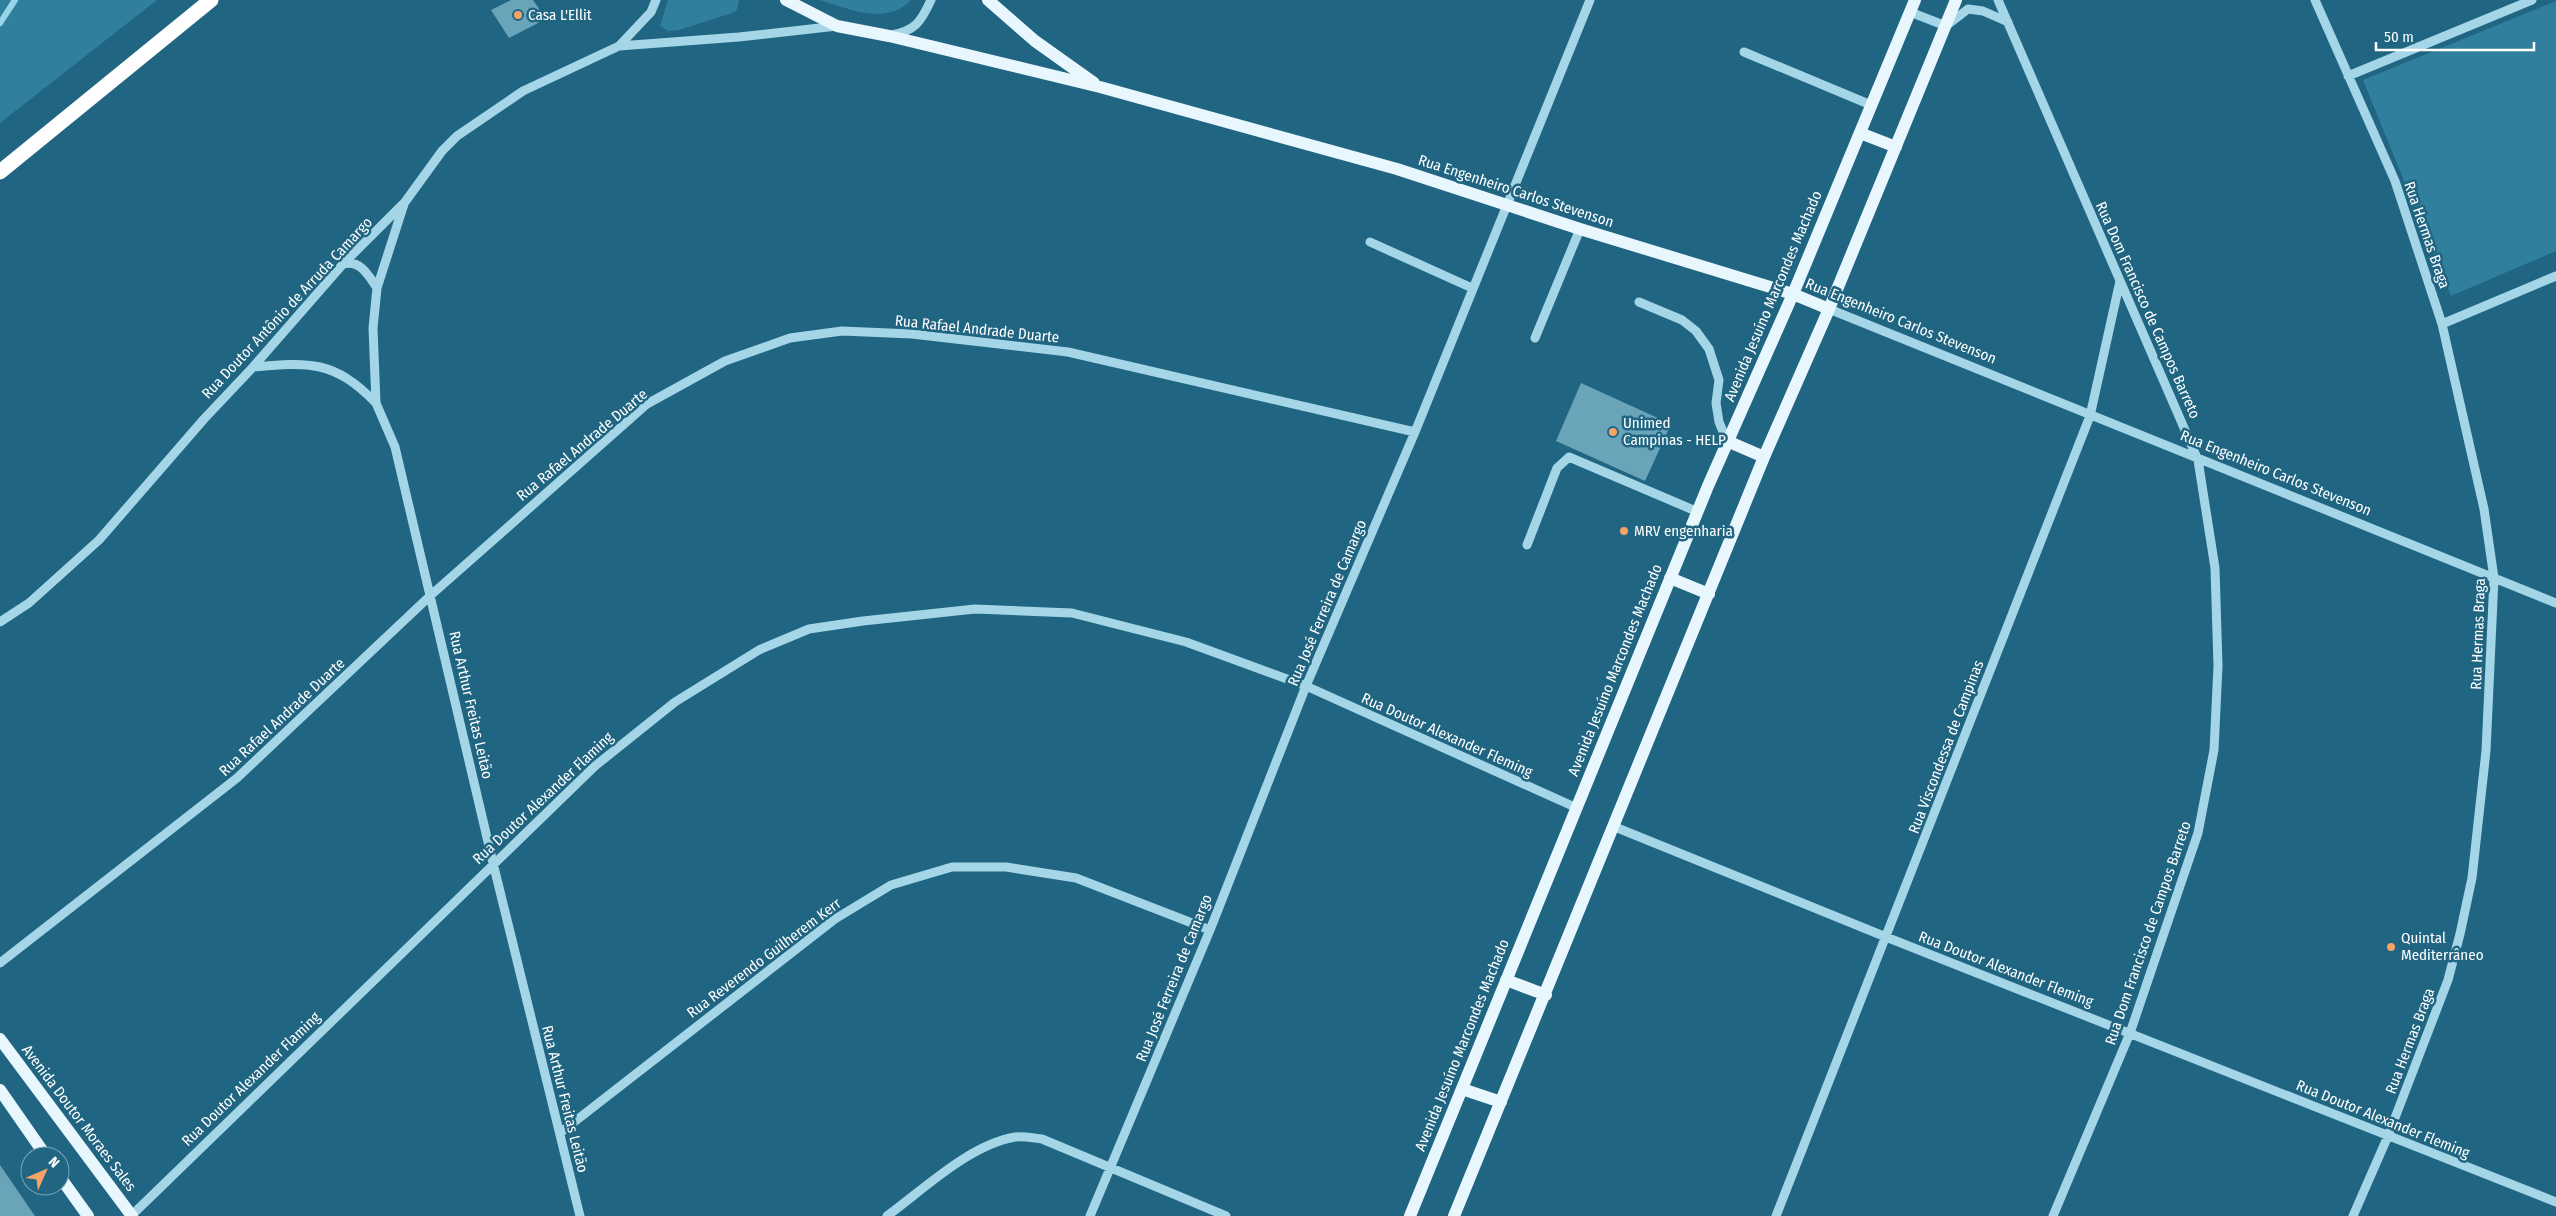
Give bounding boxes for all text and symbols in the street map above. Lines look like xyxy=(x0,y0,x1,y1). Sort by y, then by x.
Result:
place label: Casa L'Ellit xyxy=(528,6,592,24)
marker: Casa L'Ellit xyxy=(512,9,524,21)
scale bar xyxy=(2376,20,2534,52)
text: 50 m xyxy=(2384,28,2414,46)
street label: Rua Engenheiro Carlos Stevenson xyxy=(1416,151,1616,231)
street label: Rua Hermas Braga xyxy=(2400,179,2454,291)
street label: Avenida Jesuíno Marcondes Machado xyxy=(1720,188,1826,404)
street label: Rua Dom Francisco de Campos Barreto xyxy=(2092,199,2204,421)
street label: Rua Doutor Antônio de Arruda Camargo xyxy=(198,213,376,403)
street label: Rua Engenheiro Carlos Stevenson xyxy=(1803,274,1999,368)
street label: Rua Rafael Andrade Duarte xyxy=(894,311,1060,347)
street label: Rua Rafael Andrade Duarte xyxy=(513,385,651,505)
place label: Unimed Campinas - HELP xyxy=(1623,414,1726,449)
marker: Unimed Campinas - HELP xyxy=(1607,426,1619,438)
street label: Rua Engenheiro Carlos Stevenson xyxy=(2178,426,2374,520)
street label: Rua José Ferreira de Camargo xyxy=(1284,517,1370,689)
place label: MRV engenharia xyxy=(1634,522,1733,540)
marker: MRV engenharia xyxy=(1618,525,1630,537)
street label: Avenida Jesuíno Marcondes Machado xyxy=(1564,561,1666,779)
street label: Rua Hermas Braga xyxy=(2467,578,2489,690)
street label: Rua Arthur Freitas Leitão xyxy=(445,629,497,781)
street label: Rua Rafael Andrade Duarte xyxy=(216,654,348,780)
street label: Rua Viscondessa de Campinas xyxy=(1905,658,1987,836)
street label: Rua Doutor Alexander Fleming xyxy=(1359,689,1535,781)
street label: Rua Doutor Alexander Flaming xyxy=(469,728,617,868)
street label: Rua Dom Francisco de Campos Barreto xyxy=(2101,819,2195,1047)
street label: Rua José Ferreira de Camargo xyxy=(1132,892,1216,1064)
street label: Rua Reverendo Guilherem Kerr xyxy=(683,894,845,1022)
street label: Rua Doutor Alexander Fleming xyxy=(1916,927,2096,1011)
place label: Quintal Mediterrâneo xyxy=(2401,929,2484,964)
street label: Avenida Jesuíno Marcondes Machado xyxy=(1411,936,1513,1154)
marker: Quintal Mediterrâneo xyxy=(2385,941,2397,953)
street label: Rua Hermas Braga xyxy=(2382,986,2438,1096)
street label: Rua Doutor Alexander Flaming xyxy=(178,1008,324,1150)
street label: Rua Arthur Freitas Leitão xyxy=(538,1024,592,1175)
street label: Avenida Doutor Moraes Sales xyxy=(18,1041,140,1195)
street label: Rua Doutor Alexander Fleming xyxy=(2294,1076,2472,1162)
north arrow xyxy=(20,1146,70,1196)
text: N xyxy=(45,1153,63,1171)

